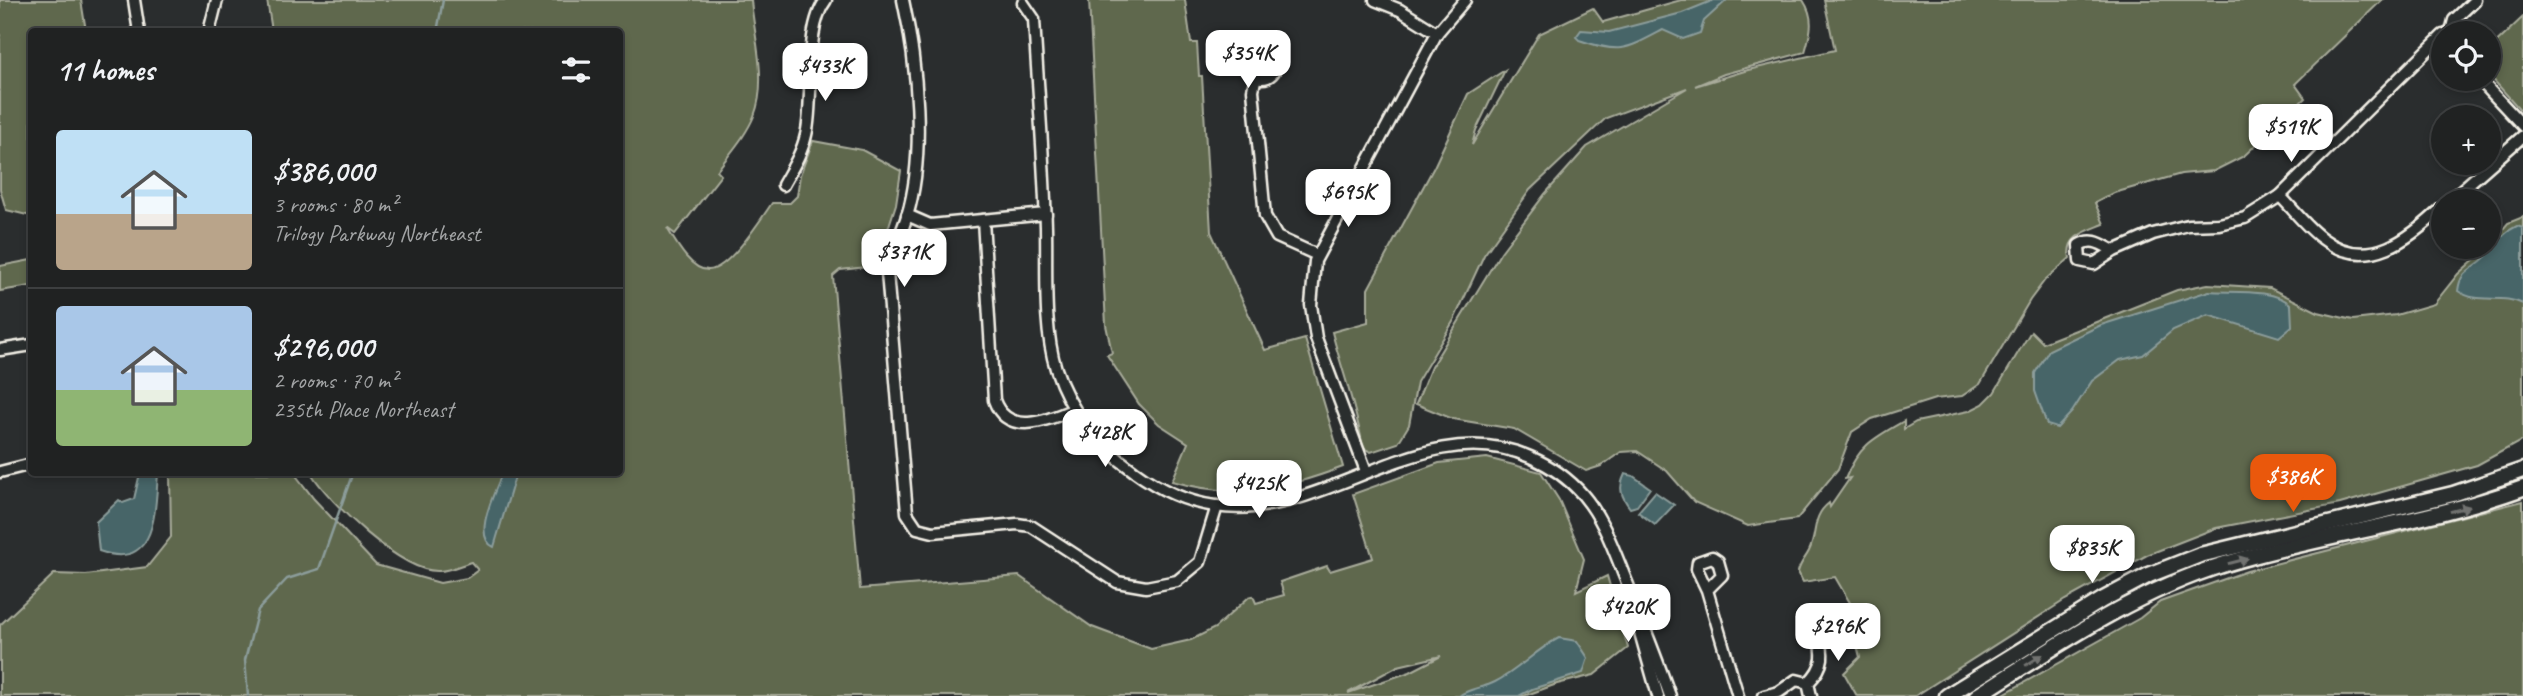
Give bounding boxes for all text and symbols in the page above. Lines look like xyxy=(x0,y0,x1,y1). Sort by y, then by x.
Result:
map controls xyxy=(2431,21,2501,259)
button: locate xyxy=(2431,21,2501,91)
pin: $354K xyxy=(1199,31,1297,90)
text: $354K xyxy=(1222,38,1274,67)
pin: $433K xyxy=(776,43,874,103)
text: 11 homes xyxy=(56,51,154,89)
icon: filters xyxy=(557,51,595,89)
text: $433K xyxy=(798,51,852,80)
pin: $519K xyxy=(2242,104,2340,164)
button: + xyxy=(2431,105,2501,175)
text: $519K xyxy=(2265,112,2317,141)
text: $386,000 xyxy=(273,152,374,190)
icon: home xyxy=(112,158,196,242)
pin: $695K xyxy=(1299,170,1397,229)
text: $695K xyxy=(1322,177,1374,206)
button: − xyxy=(2431,189,2501,259)
text: 3 rooms · 80 m² xyxy=(273,190,397,219)
text: Trilogy Parkway Northeast xyxy=(273,219,480,248)
pin: $371K xyxy=(855,230,953,289)
text: $371K xyxy=(878,237,931,266)
text: $296,000 xyxy=(273,328,374,366)
icon: home xyxy=(112,334,196,418)
text: 2 rooms · 70 m² xyxy=(273,366,397,395)
text: 235th Place Northeast xyxy=(273,395,453,424)
pin: $428K xyxy=(1056,410,1154,469)
text: $428K xyxy=(1078,417,1132,446)
pin: $386K xyxy=(2244,454,2342,514)
pin: $425K xyxy=(1210,461,1308,520)
text: $386K xyxy=(2266,462,2320,491)
text: $425K xyxy=(1233,468,1285,497)
one-way arrow xyxy=(2449,503,2471,514)
pin: $835K xyxy=(2043,526,2141,585)
text: $835K xyxy=(2066,533,2118,562)
one-way arrow xyxy=(2227,555,2249,566)
pin: $420K xyxy=(1579,584,1677,644)
text: $420K xyxy=(1601,592,1655,621)
pin: $296K xyxy=(1789,604,1887,663)
text: $296K xyxy=(1811,611,1865,640)
one-way arrow xyxy=(2025,653,2044,666)

